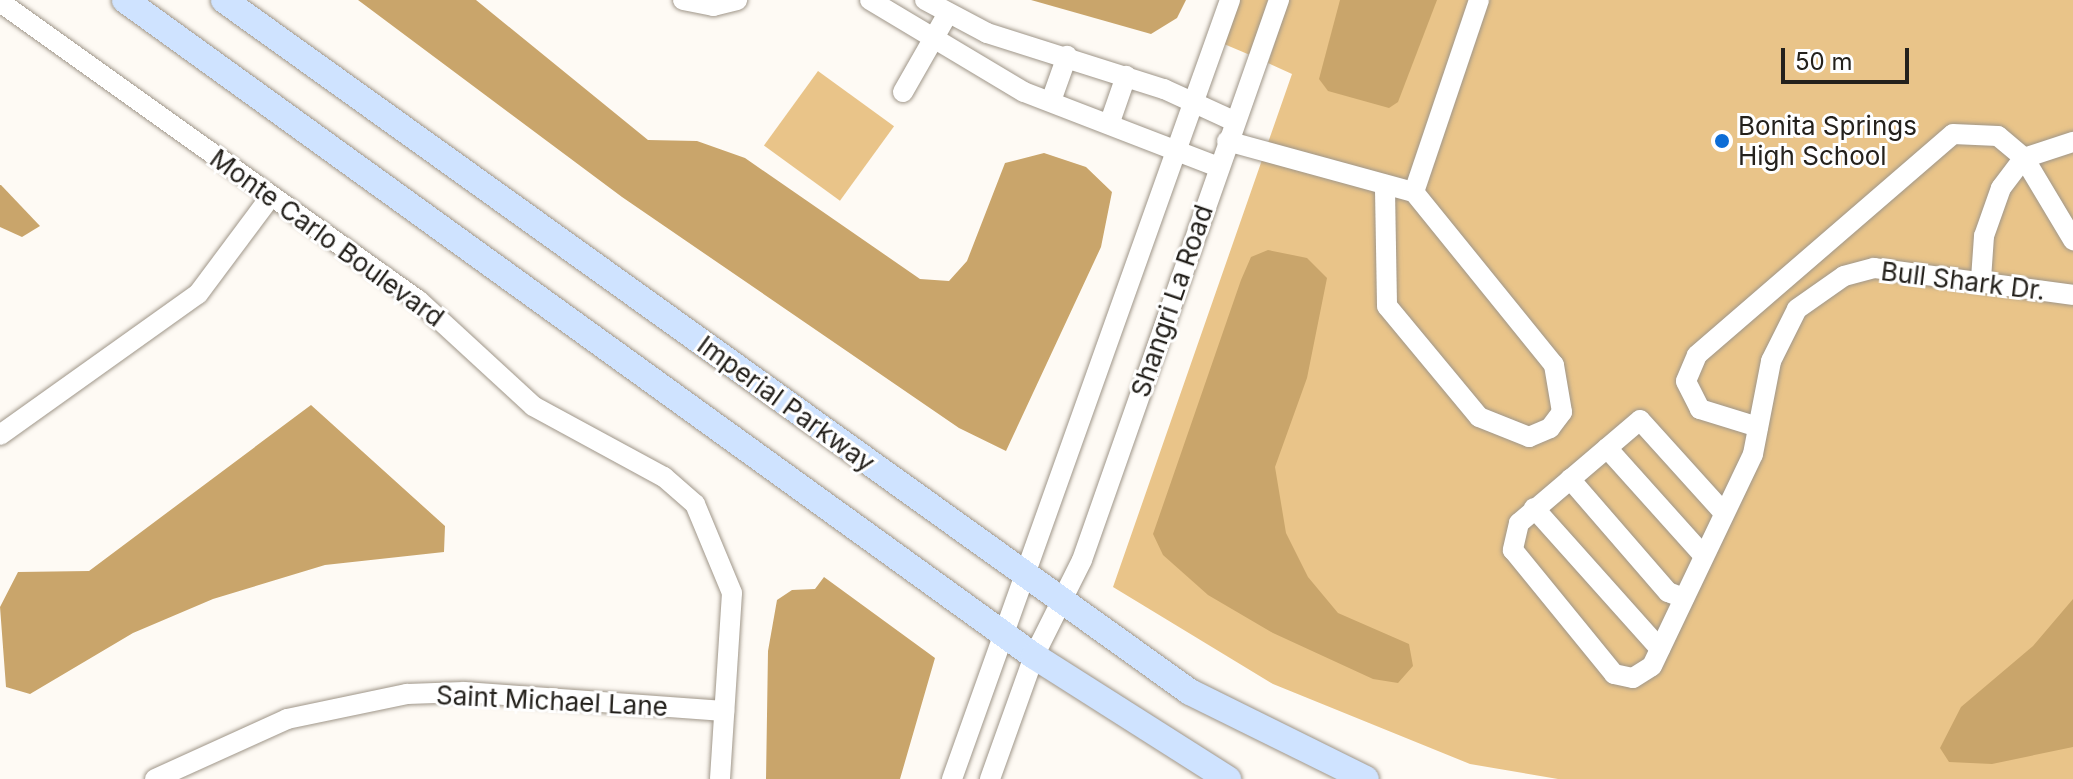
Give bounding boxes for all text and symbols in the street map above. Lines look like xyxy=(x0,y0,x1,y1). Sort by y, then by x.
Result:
scale bar xyxy=(1785,32,1913,82)
text: 50 m xyxy=(1795,47,1853,76)
place label: Bonita Springs High School xyxy=(1738,110,1917,172)
marker: Bonita Springs High School xyxy=(1713,132,1731,150)
street label: Monte Carlo Boulevard xyxy=(204,143,450,333)
street label: Shangri La Road xyxy=(1125,201,1219,401)
street label: Bull Shark Dr. xyxy=(1879,255,2047,307)
street label: Imperial Parkway xyxy=(691,329,881,479)
street label: Saint Michael Lane xyxy=(435,679,669,723)

